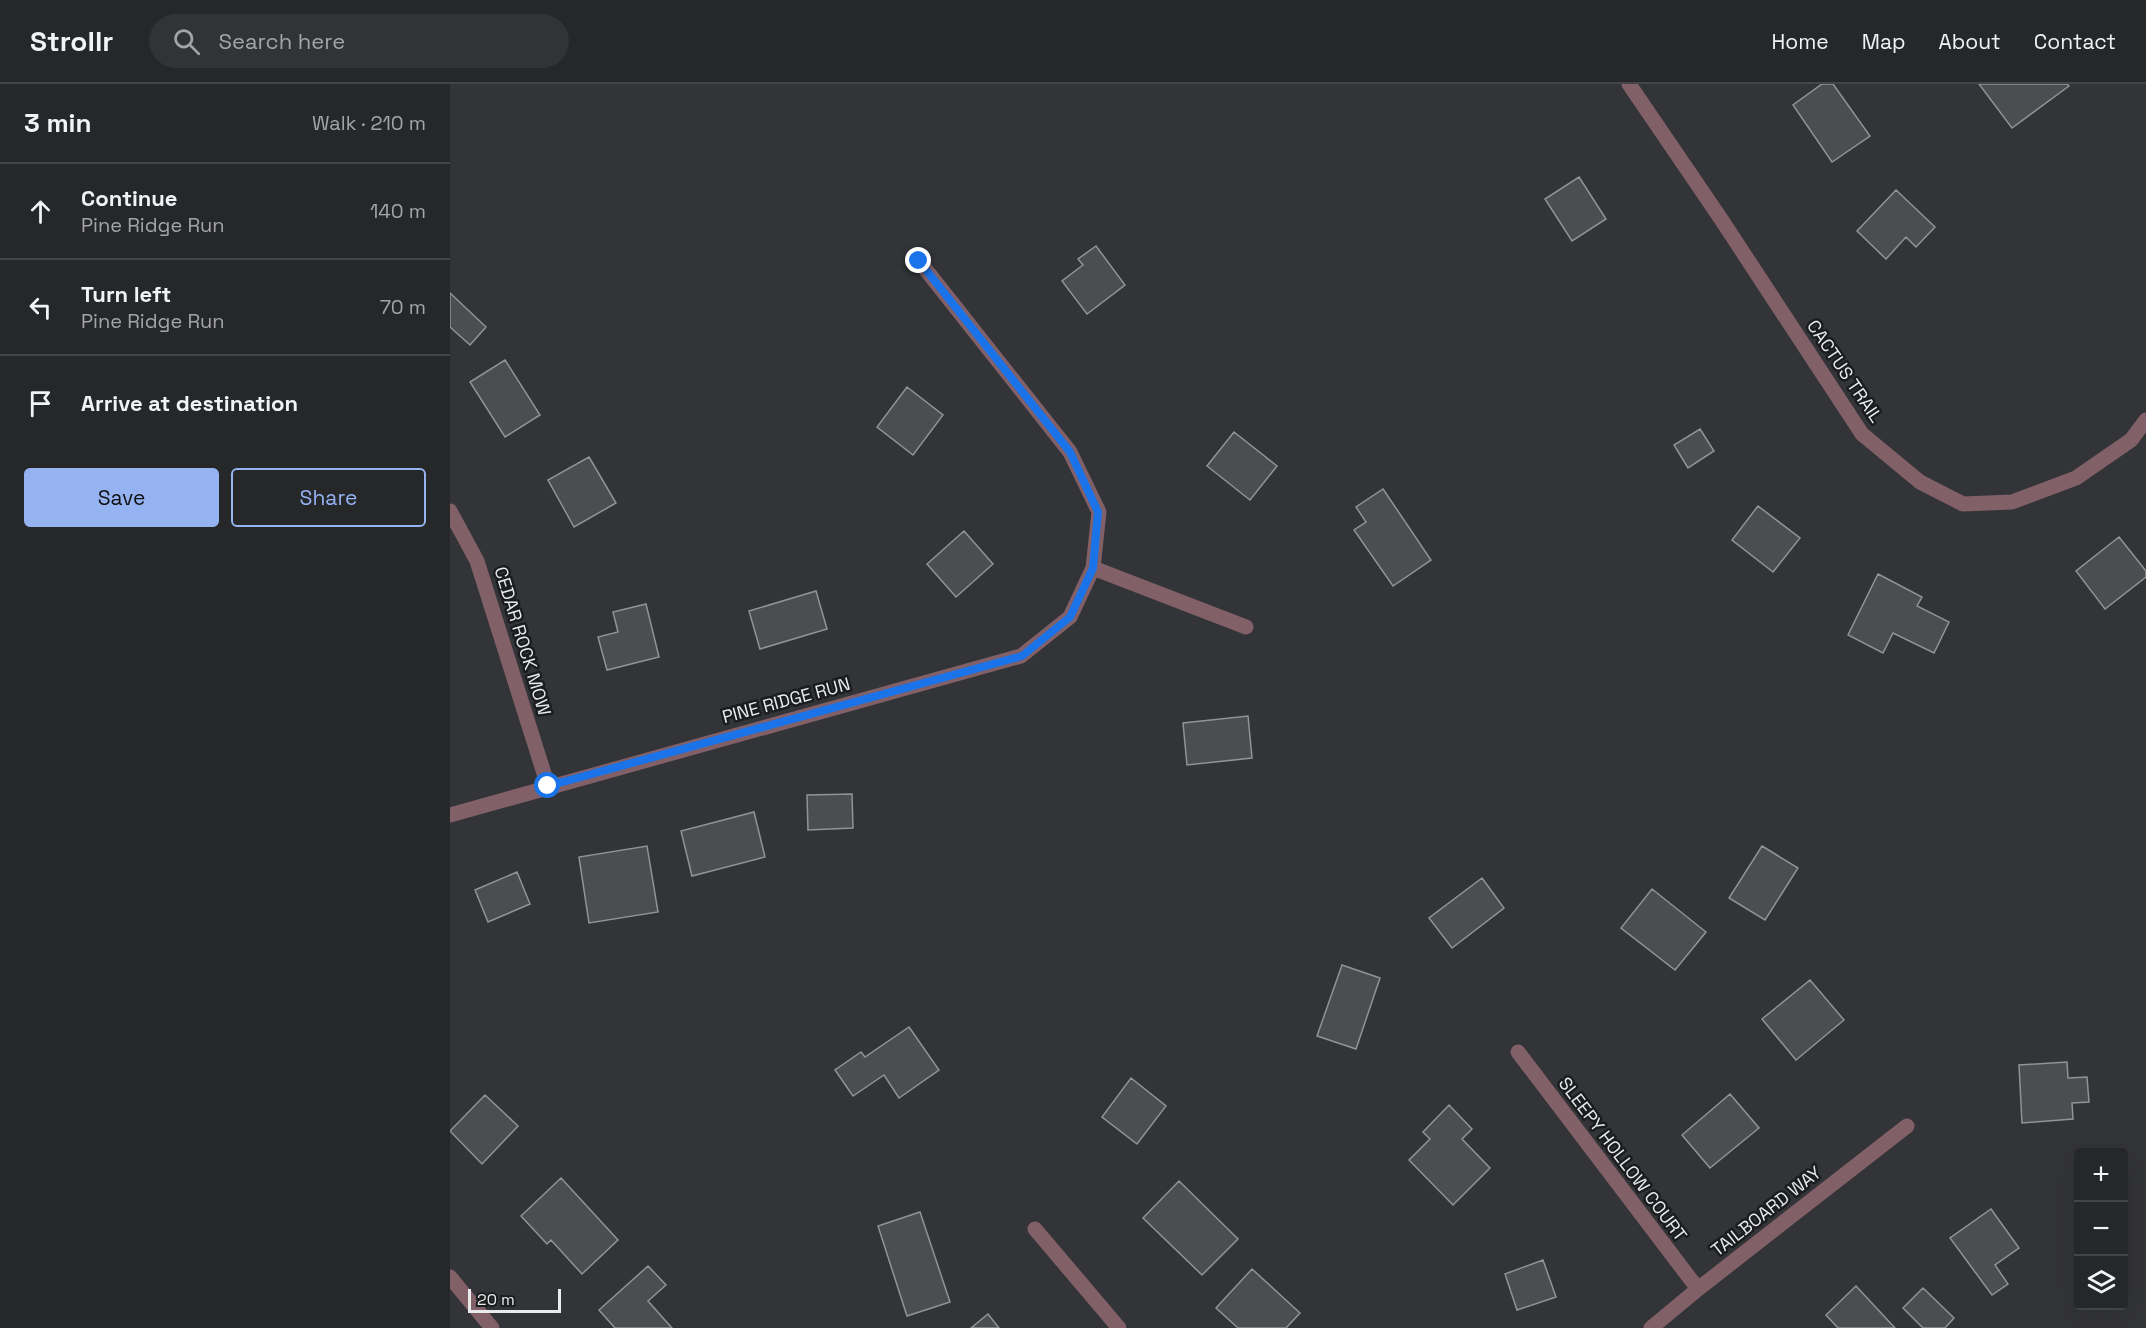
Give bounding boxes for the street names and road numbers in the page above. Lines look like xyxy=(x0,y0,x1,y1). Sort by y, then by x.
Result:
street label: CACTUS TRAIL xyxy=(1802,315,1888,427)
street label: CEDAR ROCK MOW xyxy=(489,564,557,719)
street label: PINE RIDGE RUN xyxy=(719,672,853,728)
street label: SLEEPY HOLLOW COURT xyxy=(1554,1072,1693,1246)
street label: TAILBOARD WAY xyxy=(1706,1161,1826,1261)

